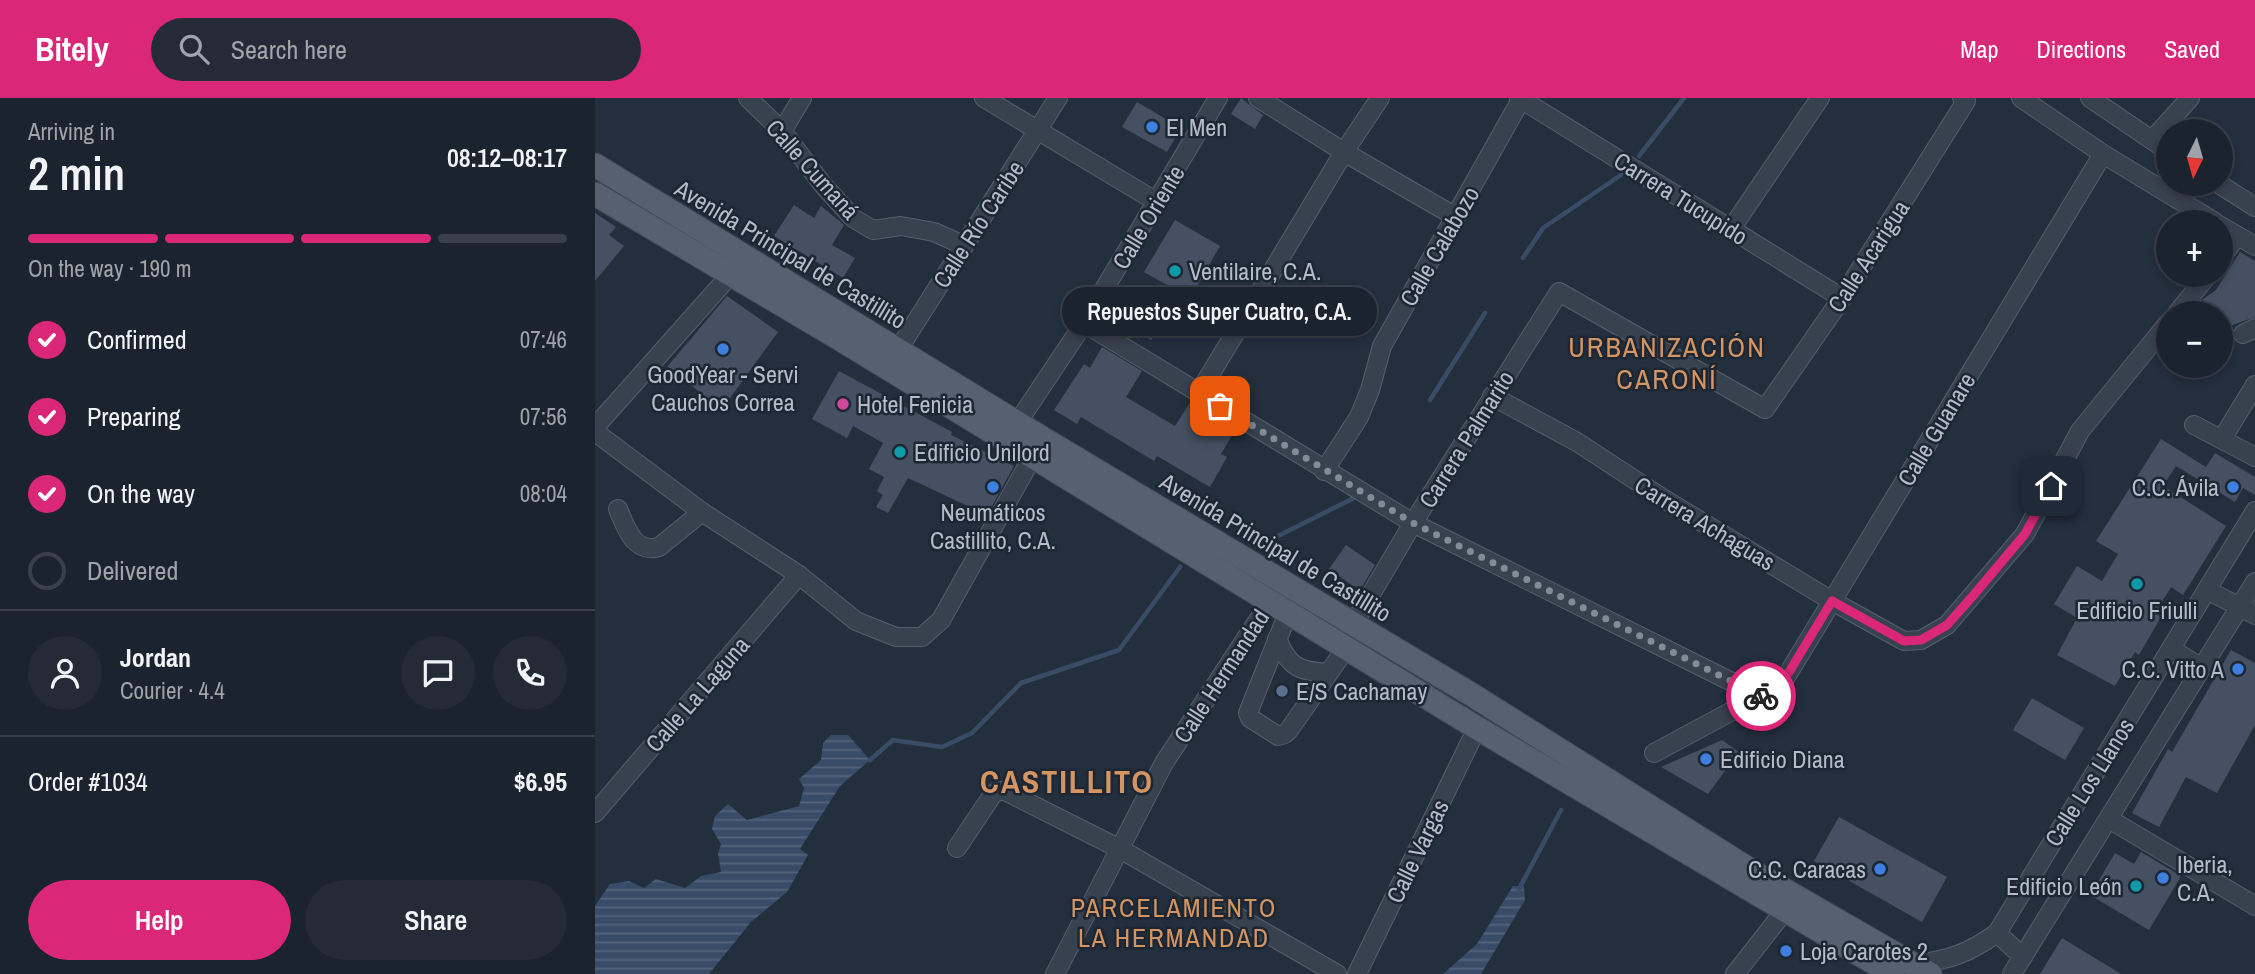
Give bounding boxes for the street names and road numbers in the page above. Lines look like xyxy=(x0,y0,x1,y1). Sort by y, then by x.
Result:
street label: Calle Cumaná xyxy=(759,112,867,226)
street label: Carrera Tucupido xyxy=(1608,144,1754,252)
street label: Calle Río Caribe xyxy=(925,154,1031,294)
street label: Calle Oriente xyxy=(1104,159,1192,275)
street label: Avenida Principal de Castillito xyxy=(669,172,913,336)
street label: Calle Calabozo xyxy=(1392,180,1486,312)
street label: Calle Acarigua xyxy=(1820,194,1916,318)
street label: Carrera Palmarito xyxy=(1411,364,1521,514)
street label: Calle Guanare xyxy=(1890,366,1982,492)
street label: Avenida Principal de Castillito xyxy=(1154,465,1398,629)
street label: Carrera Achaguas xyxy=(1629,468,1781,578)
street label: Calle Hermandad xyxy=(1166,603,1276,749)
street label: Calle La Laguna xyxy=(638,629,756,759)
street label: Calle Los Llanos xyxy=(2037,712,2141,852)
street label: Calle Vargas xyxy=(1378,794,1456,908)

